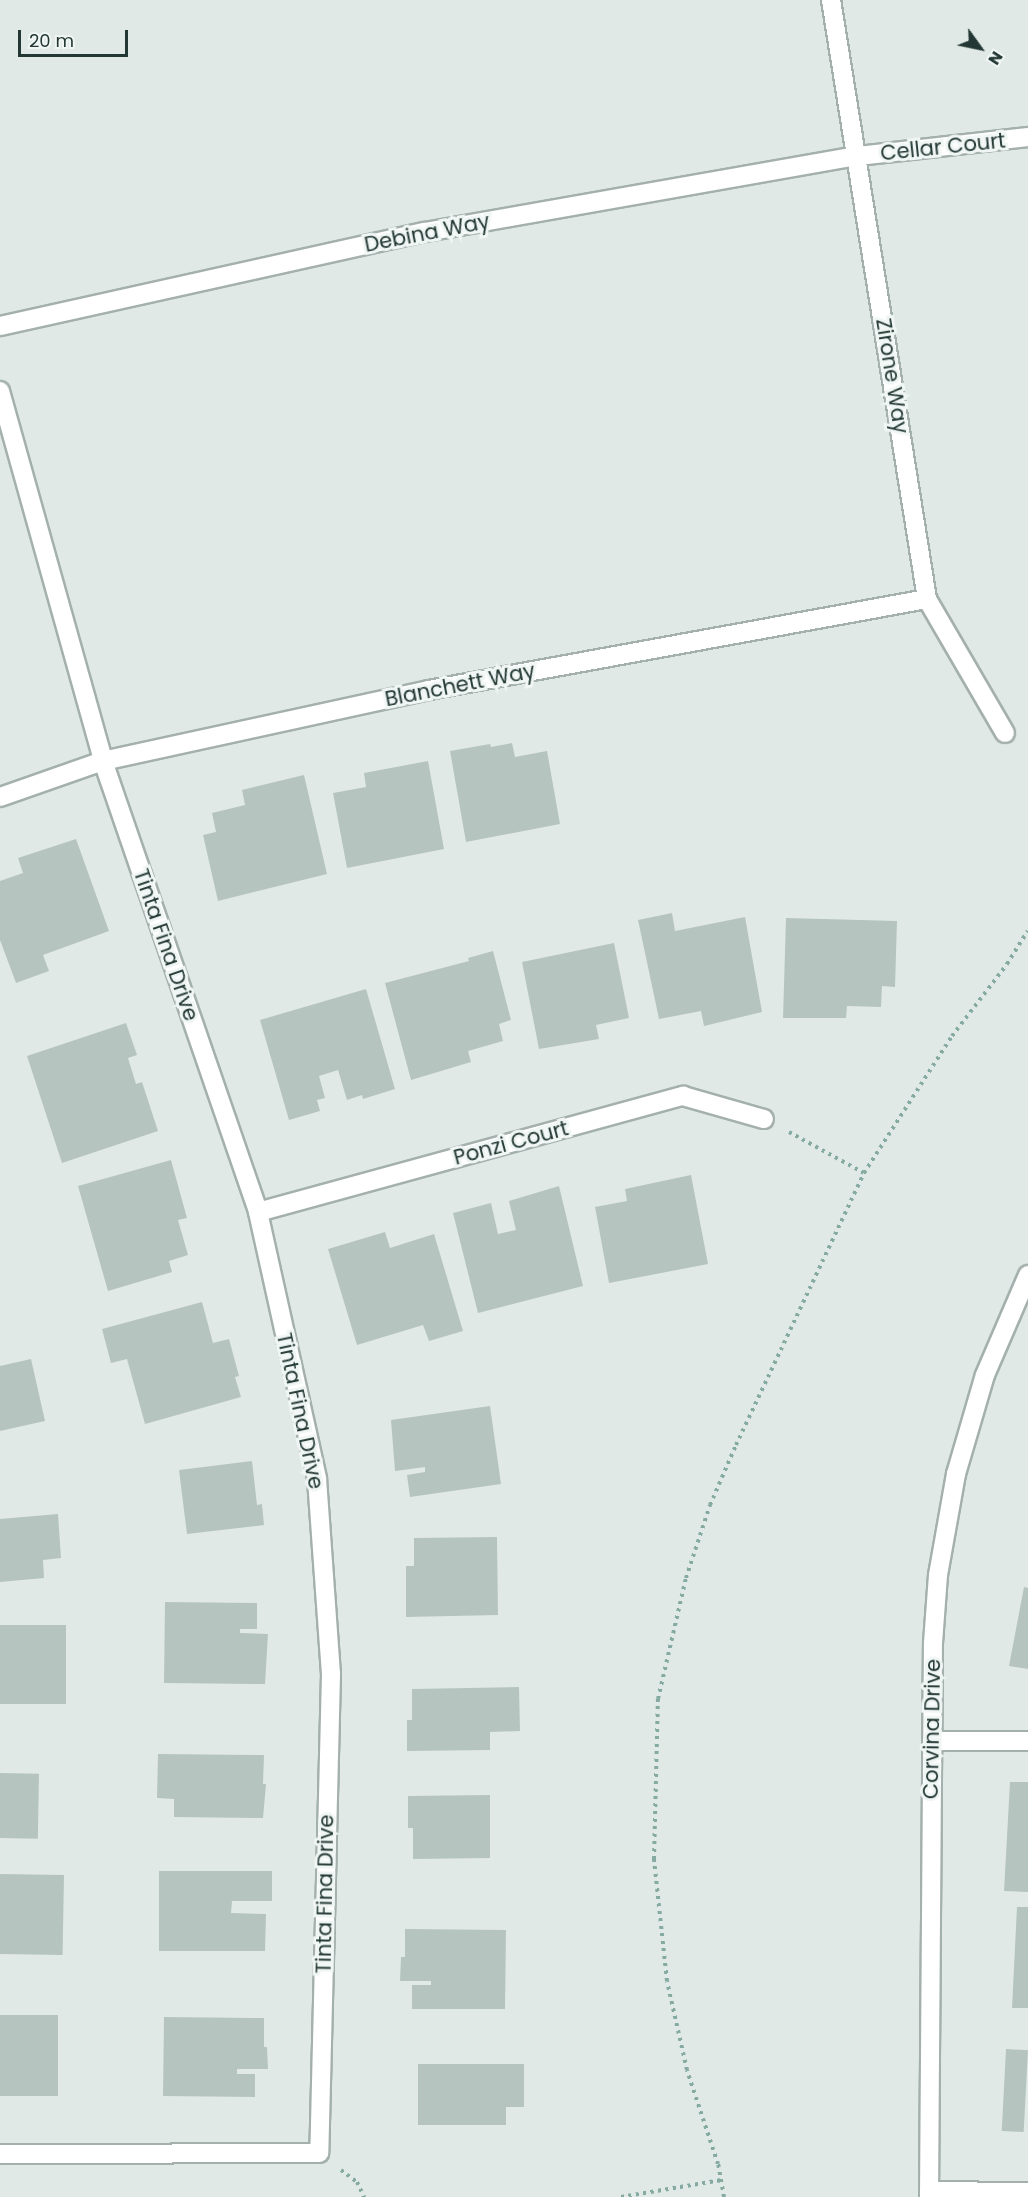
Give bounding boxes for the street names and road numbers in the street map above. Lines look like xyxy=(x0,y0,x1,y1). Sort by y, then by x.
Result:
street label: Cellar Court xyxy=(879,128,1007,166)
street label: Debina Way xyxy=(362,209,492,257)
street label: Zirone Way xyxy=(870,317,914,435)
street label: Blanchett Way xyxy=(383,658,537,712)
street label: Tinta Fina Drive xyxy=(128,866,204,1024)
street label: Ponzi Court xyxy=(451,1116,571,1170)
street label: Tinta Fina Drive xyxy=(271,1331,329,1491)
street label: Corvina Drive xyxy=(918,1659,946,1799)
street label: Tinta Fina Drive xyxy=(311,1814,339,1974)

